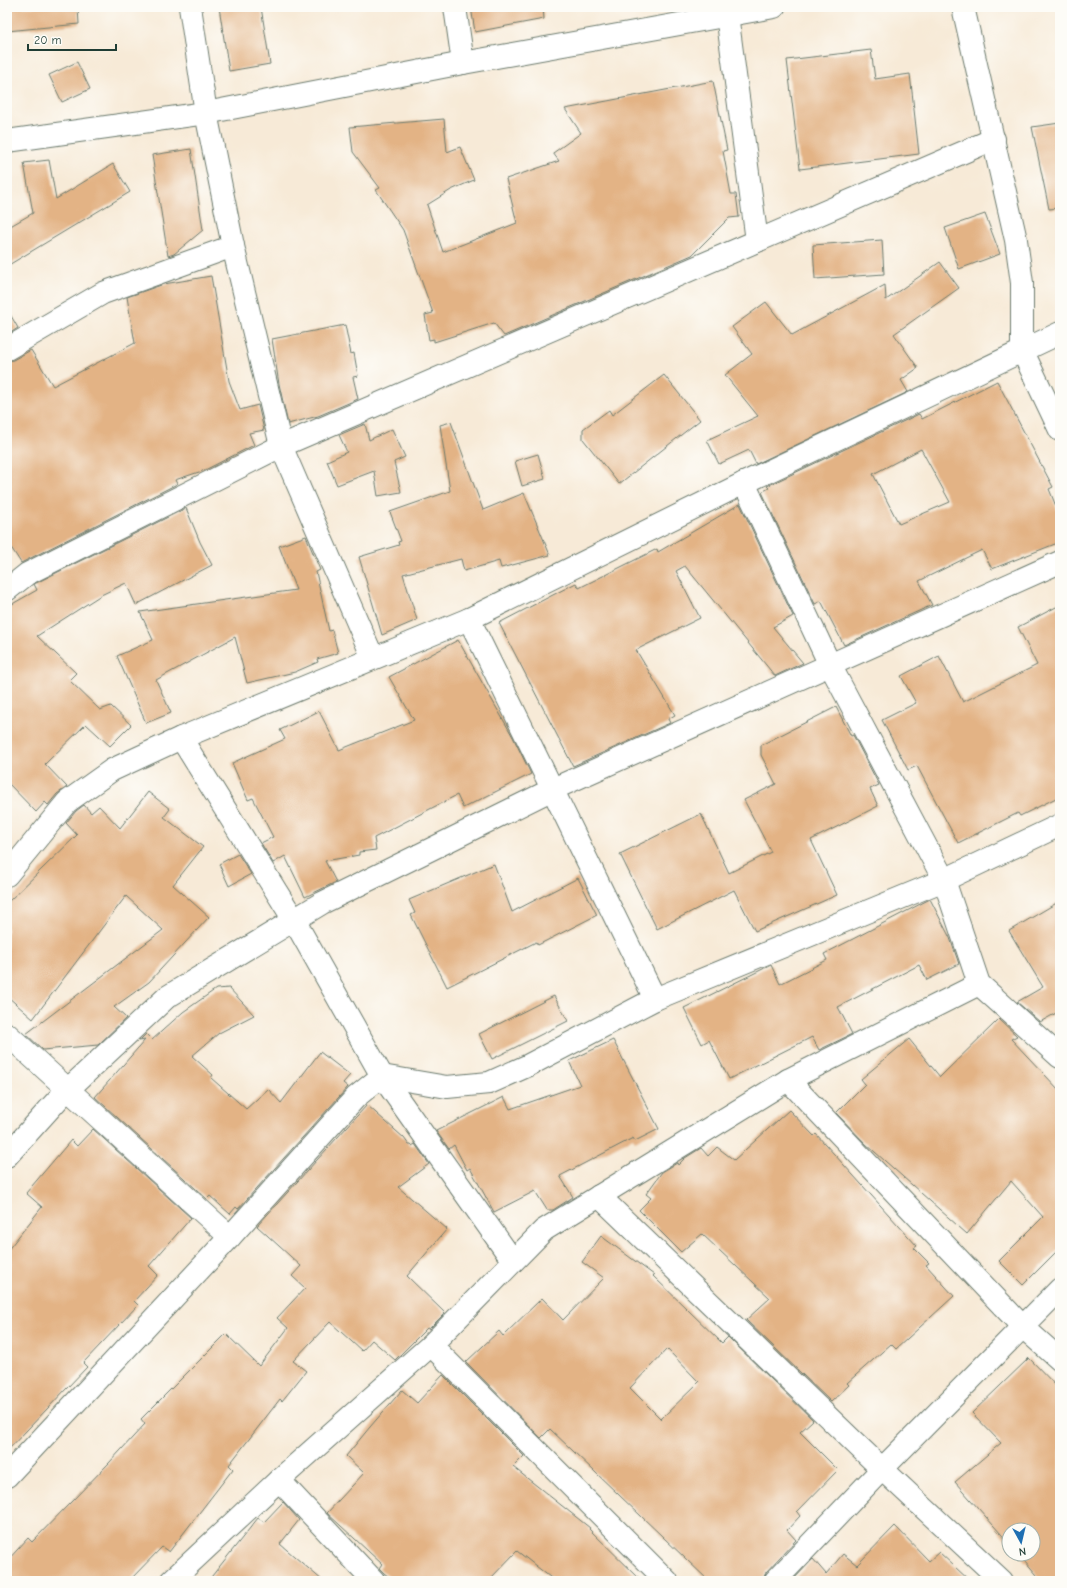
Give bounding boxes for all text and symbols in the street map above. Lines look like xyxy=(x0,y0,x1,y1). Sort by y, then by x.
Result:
scale bar xyxy=(28,26,116,52)
text: 20 m xyxy=(34,33,62,47)
north arrow xyxy=(1001,1522,1041,1562)
text: N xyxy=(1018,1544,1027,1558)

